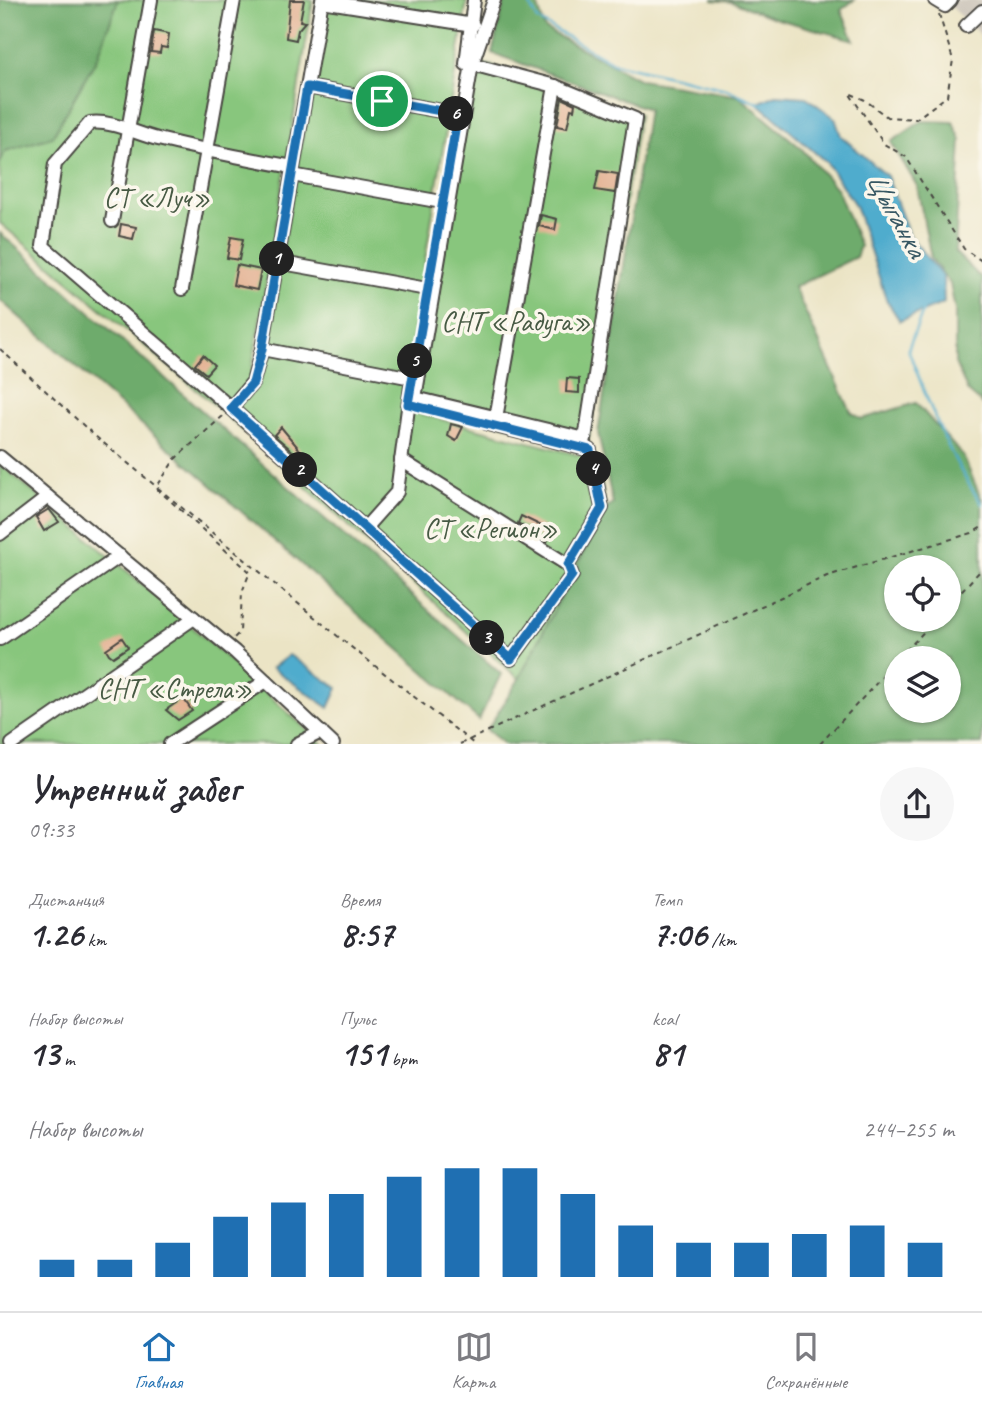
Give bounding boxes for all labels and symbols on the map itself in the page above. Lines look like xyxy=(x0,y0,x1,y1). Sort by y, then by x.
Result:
pin xyxy=(352,71,412,131)
pin: 6 xyxy=(438,96,474,132)
water label: Цыганка xyxy=(858,165,937,266)
park label: СТ «Луч» xyxy=(104,180,210,215)
pin: 1 xyxy=(260,242,294,276)
park label: СНТ «Радуга» xyxy=(441,304,591,339)
pin: 5 xyxy=(398,344,432,378)
pin: 2 xyxy=(282,452,318,488)
pin: 4 xyxy=(576,452,612,486)
park label: СТ «Регион» xyxy=(424,511,558,546)
pin: 3 xyxy=(470,620,504,656)
park label: СНТ «Стрела» xyxy=(98,671,252,706)

